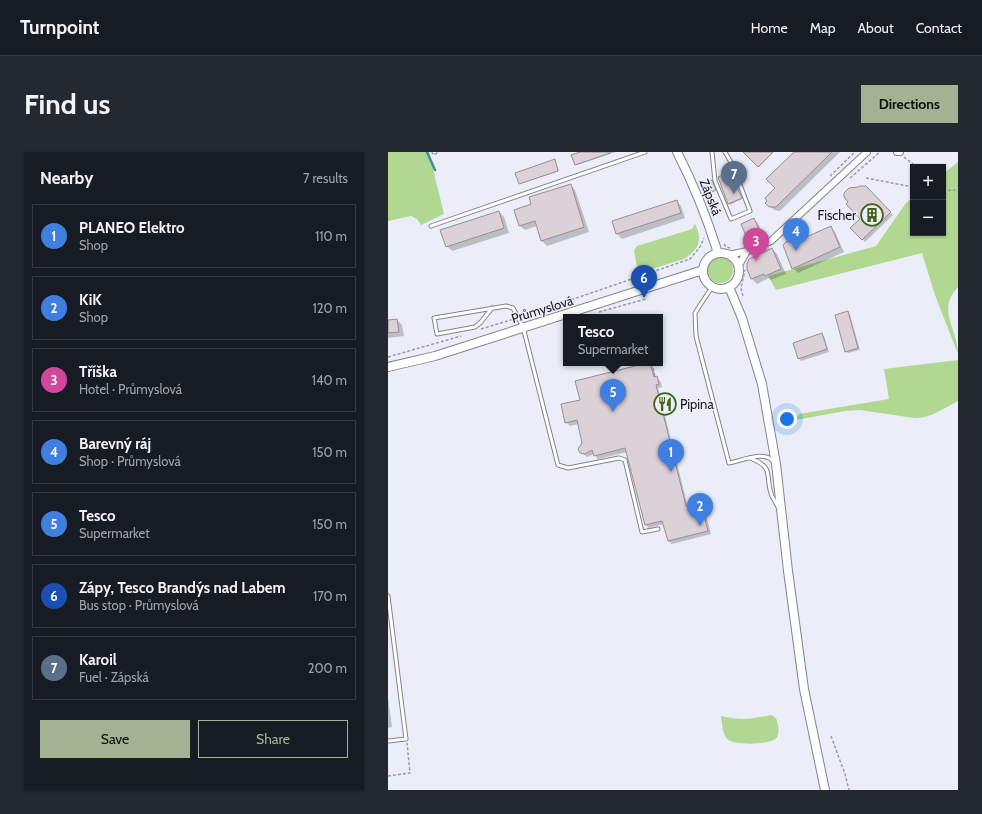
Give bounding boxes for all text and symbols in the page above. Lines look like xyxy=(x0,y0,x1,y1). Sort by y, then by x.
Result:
text: Turnpoint xyxy=(20,16,99,39)
text: Home xyxy=(751,19,788,37)
text: Map xyxy=(810,19,835,37)
text: About xyxy=(857,19,894,37)
text: Contact xyxy=(916,19,962,37)
button: Directions xyxy=(861,85,958,123)
text: Find us xyxy=(24,87,110,121)
pin: 7 xyxy=(721,161,747,194)
map controls xyxy=(910,164,946,236)
button: + xyxy=(910,164,946,200)
text: Nearby xyxy=(40,168,93,188)
text: 7 results xyxy=(303,170,348,186)
street label: Zápská xyxy=(696,176,726,218)
button: − xyxy=(910,200,946,236)
building icon: Fischer xyxy=(859,202,885,228)
place label: Fischer xyxy=(817,207,857,223)
pin: 4 xyxy=(783,218,809,251)
text: PLANEO Elektro xyxy=(79,219,185,237)
text: 1 xyxy=(52,228,56,244)
text: 110 m xyxy=(315,228,347,244)
pin: 3 xyxy=(743,228,769,261)
text: Shop xyxy=(79,237,108,253)
pin: 6 xyxy=(631,265,657,298)
text: KiK xyxy=(79,291,102,309)
street label: Průmyslová xyxy=(509,292,576,326)
text: 2 xyxy=(51,300,57,316)
text: 120 m xyxy=(313,300,347,316)
text: Shop xyxy=(79,309,108,325)
popup xyxy=(563,314,663,366)
text: Tesco xyxy=(578,323,614,341)
text: Supermarket xyxy=(578,341,648,357)
text: Tříška xyxy=(79,363,117,381)
text: 3 xyxy=(50,372,58,388)
text: 140 m xyxy=(312,372,347,388)
pin: 5 xyxy=(600,379,626,412)
text: Hotel · Průmyslová xyxy=(79,381,182,397)
restaurant icon: Pipina xyxy=(652,391,678,417)
place label: Pipina xyxy=(680,396,714,412)
your location xyxy=(777,409,797,429)
text: Barevný ráj xyxy=(79,435,151,453)
pin: 1 xyxy=(658,439,684,472)
text: 4 xyxy=(50,444,58,460)
text: 150 m xyxy=(312,444,347,460)
text: Shop · Průmyslová xyxy=(79,453,181,469)
pin: 2 xyxy=(687,493,713,526)
text: Tesco xyxy=(79,507,116,525)
text: 5 xyxy=(51,516,57,532)
text: 150 m xyxy=(312,516,347,532)
text: Supermarket xyxy=(79,525,150,541)
text: Zápy, Tesco Brandýs nad Labem xyxy=(79,579,286,597)
text: 6 xyxy=(50,588,58,604)
text: 170 m xyxy=(313,588,347,604)
text: Bus stop · Průmyslová xyxy=(79,597,199,613)
text: Karoil xyxy=(79,651,117,669)
text: 7 xyxy=(51,660,57,676)
text: 200 m xyxy=(308,660,347,676)
text: Fuel · Zápská xyxy=(79,669,149,685)
button: Save xyxy=(40,720,190,758)
button: Share xyxy=(198,720,348,758)

